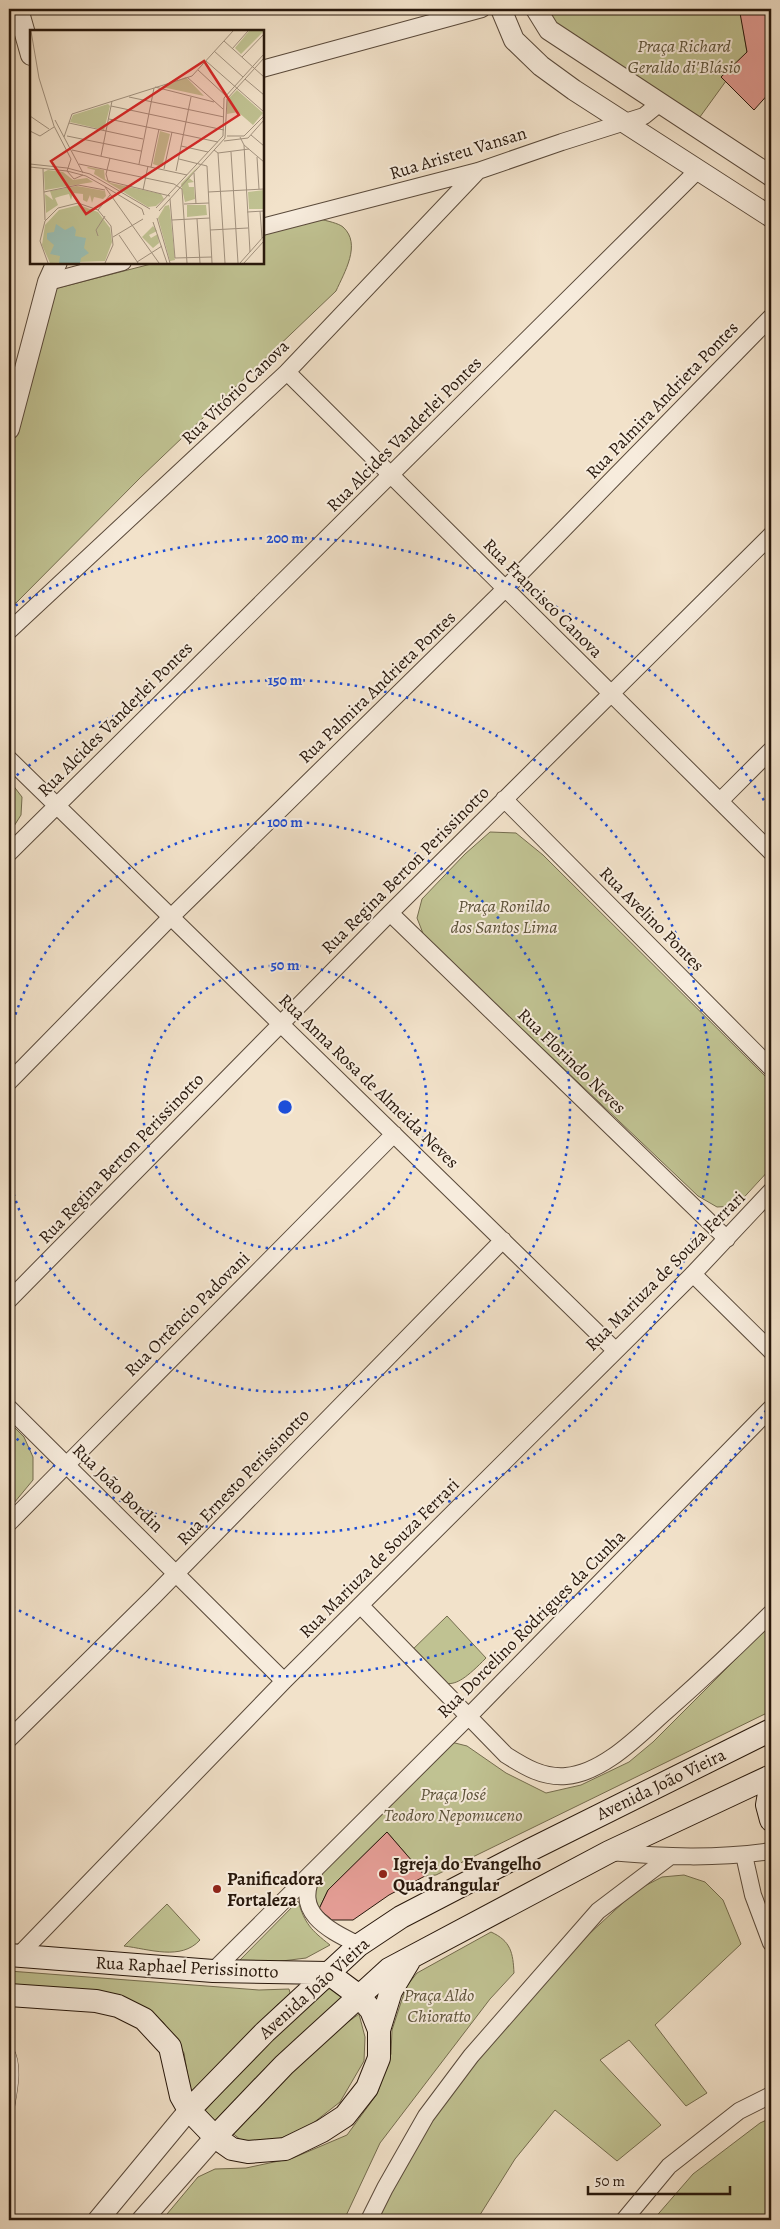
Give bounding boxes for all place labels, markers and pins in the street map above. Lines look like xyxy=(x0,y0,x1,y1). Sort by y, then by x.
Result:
centre of rings xyxy=(276,1098,294,1116)
place label: Igreja do Evangelho Quadrangular xyxy=(393,1852,541,1897)
place label: Panificadora Fortaleza xyxy=(227,1867,324,1912)
marker: Igreja do Evangelho Quadrangular xyxy=(377,1868,389,1880)
marker: Panificadora Fortaleza xyxy=(211,1883,223,1895)

